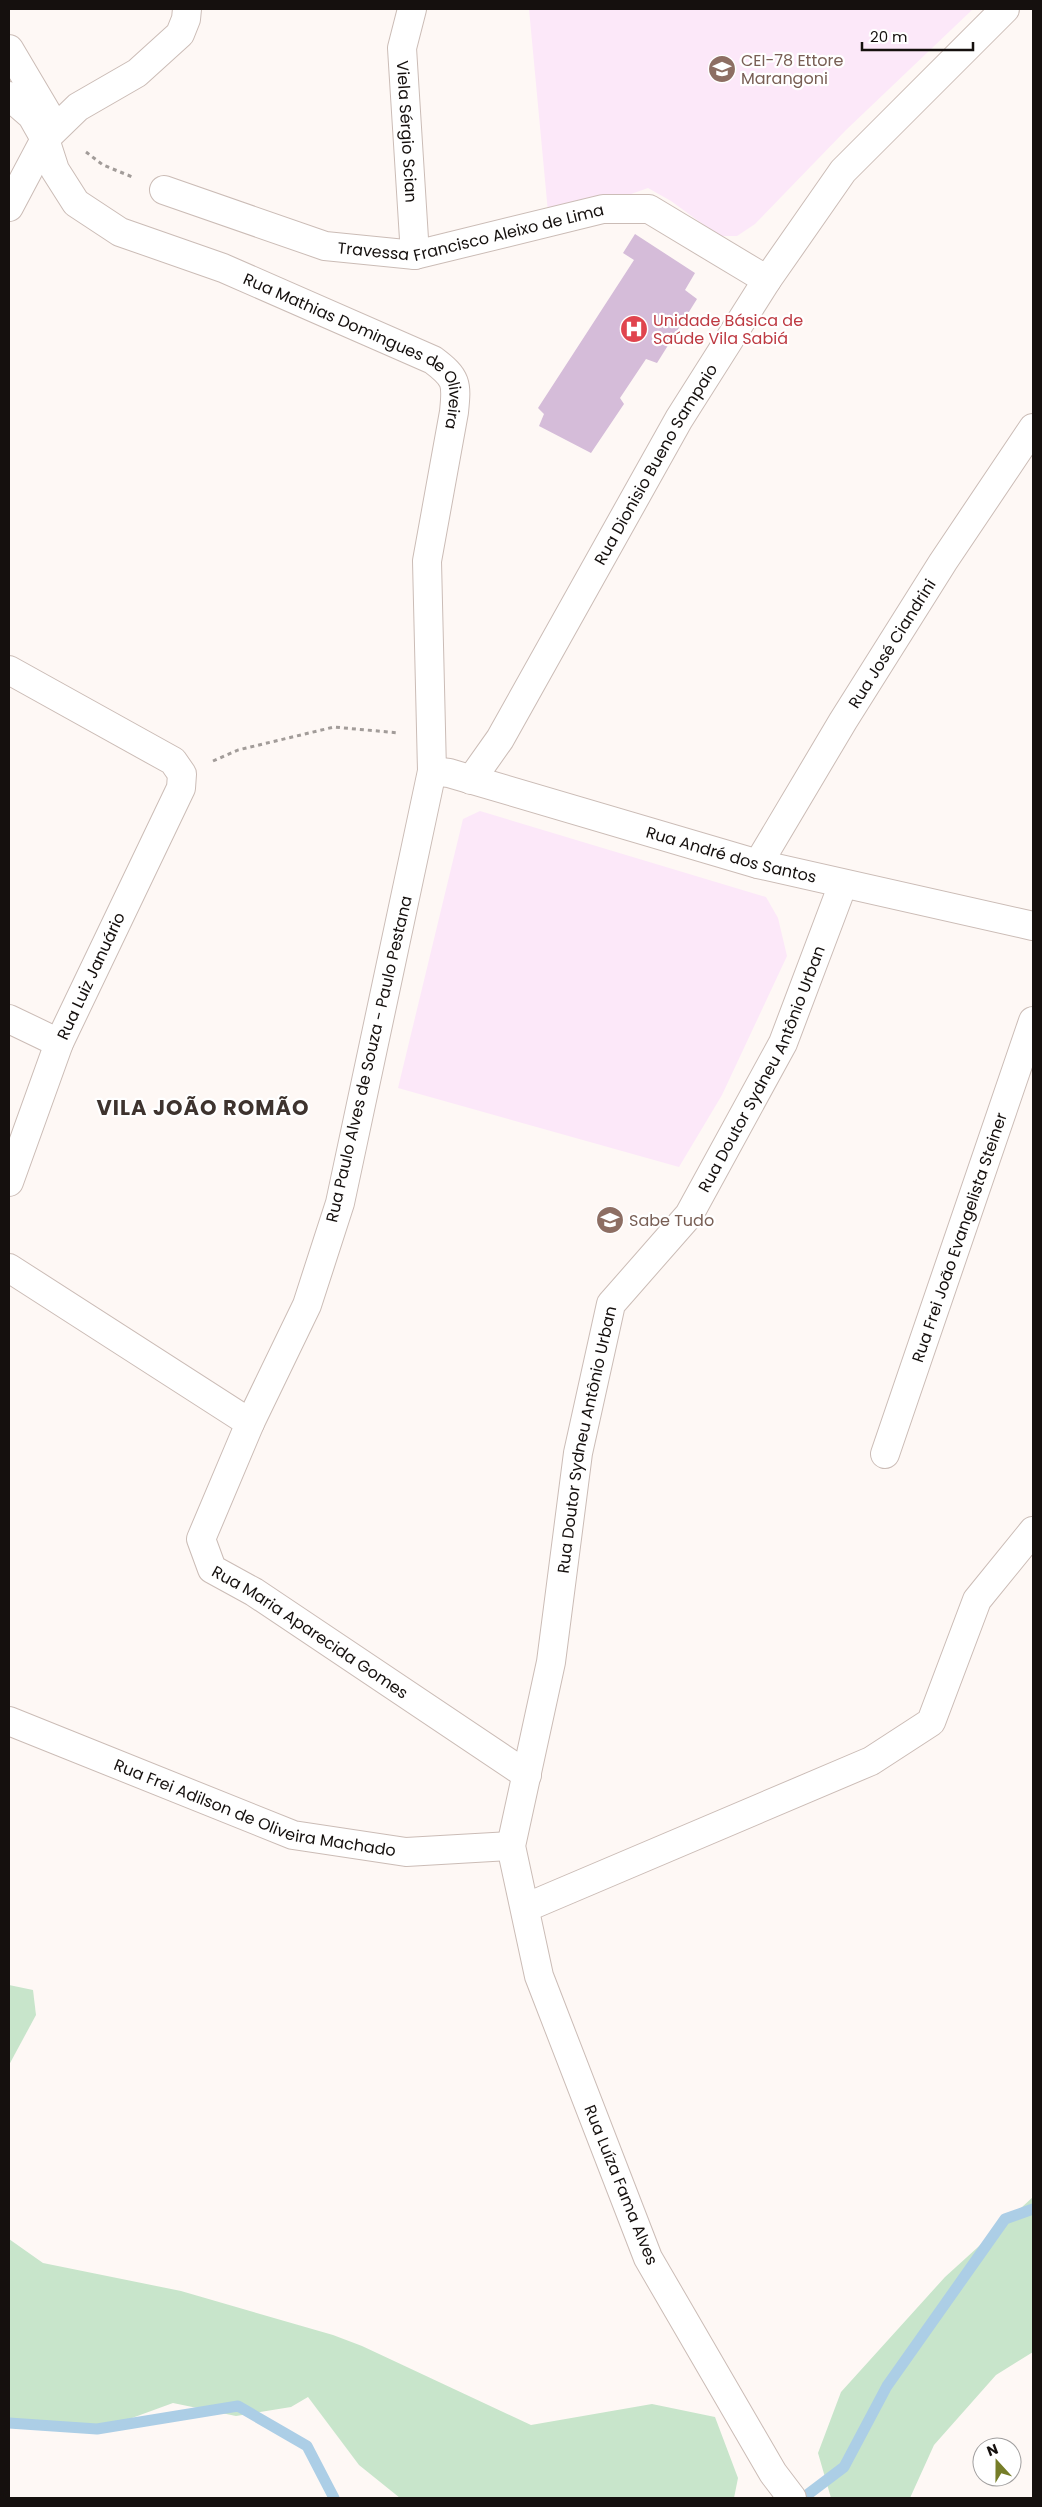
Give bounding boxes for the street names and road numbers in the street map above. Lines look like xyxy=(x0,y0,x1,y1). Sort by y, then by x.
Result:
street label: Viela Sérgio Scian xyxy=(391,60,423,203)
street label: Travessa Francisco Aleixo de Lima xyxy=(337,198,606,267)
street label: Rua Mathias Domingues de Oliveira xyxy=(240,267,467,431)
street label: Rua Dionisio Bueno Sampaio xyxy=(588,359,723,569)
street label: Rua José Ciandrini xyxy=(842,574,941,712)
street label: Rua André dos Santos xyxy=(643,820,819,888)
street label: Rua Paulo Alves de Souza - Paulo Pestana xyxy=(320,893,418,1225)
street label: Rua Luiz Januário xyxy=(51,908,131,1044)
street label: Rua Doutor Sydneu Antônio Urban xyxy=(692,942,830,1196)
street label: Rua Frei João Evangelista Steiner xyxy=(906,1109,1012,1365)
street label: Rua Doutor Sydneu Antônio Urban xyxy=(551,1304,622,1575)
street label: Rua Maria Aparecida Gomes xyxy=(208,1560,413,1704)
street label: Rua Frei Adilson de Oliveira Machado xyxy=(111,1753,397,1862)
street label: Rua Luíza Fama Alves xyxy=(578,2101,664,2269)

